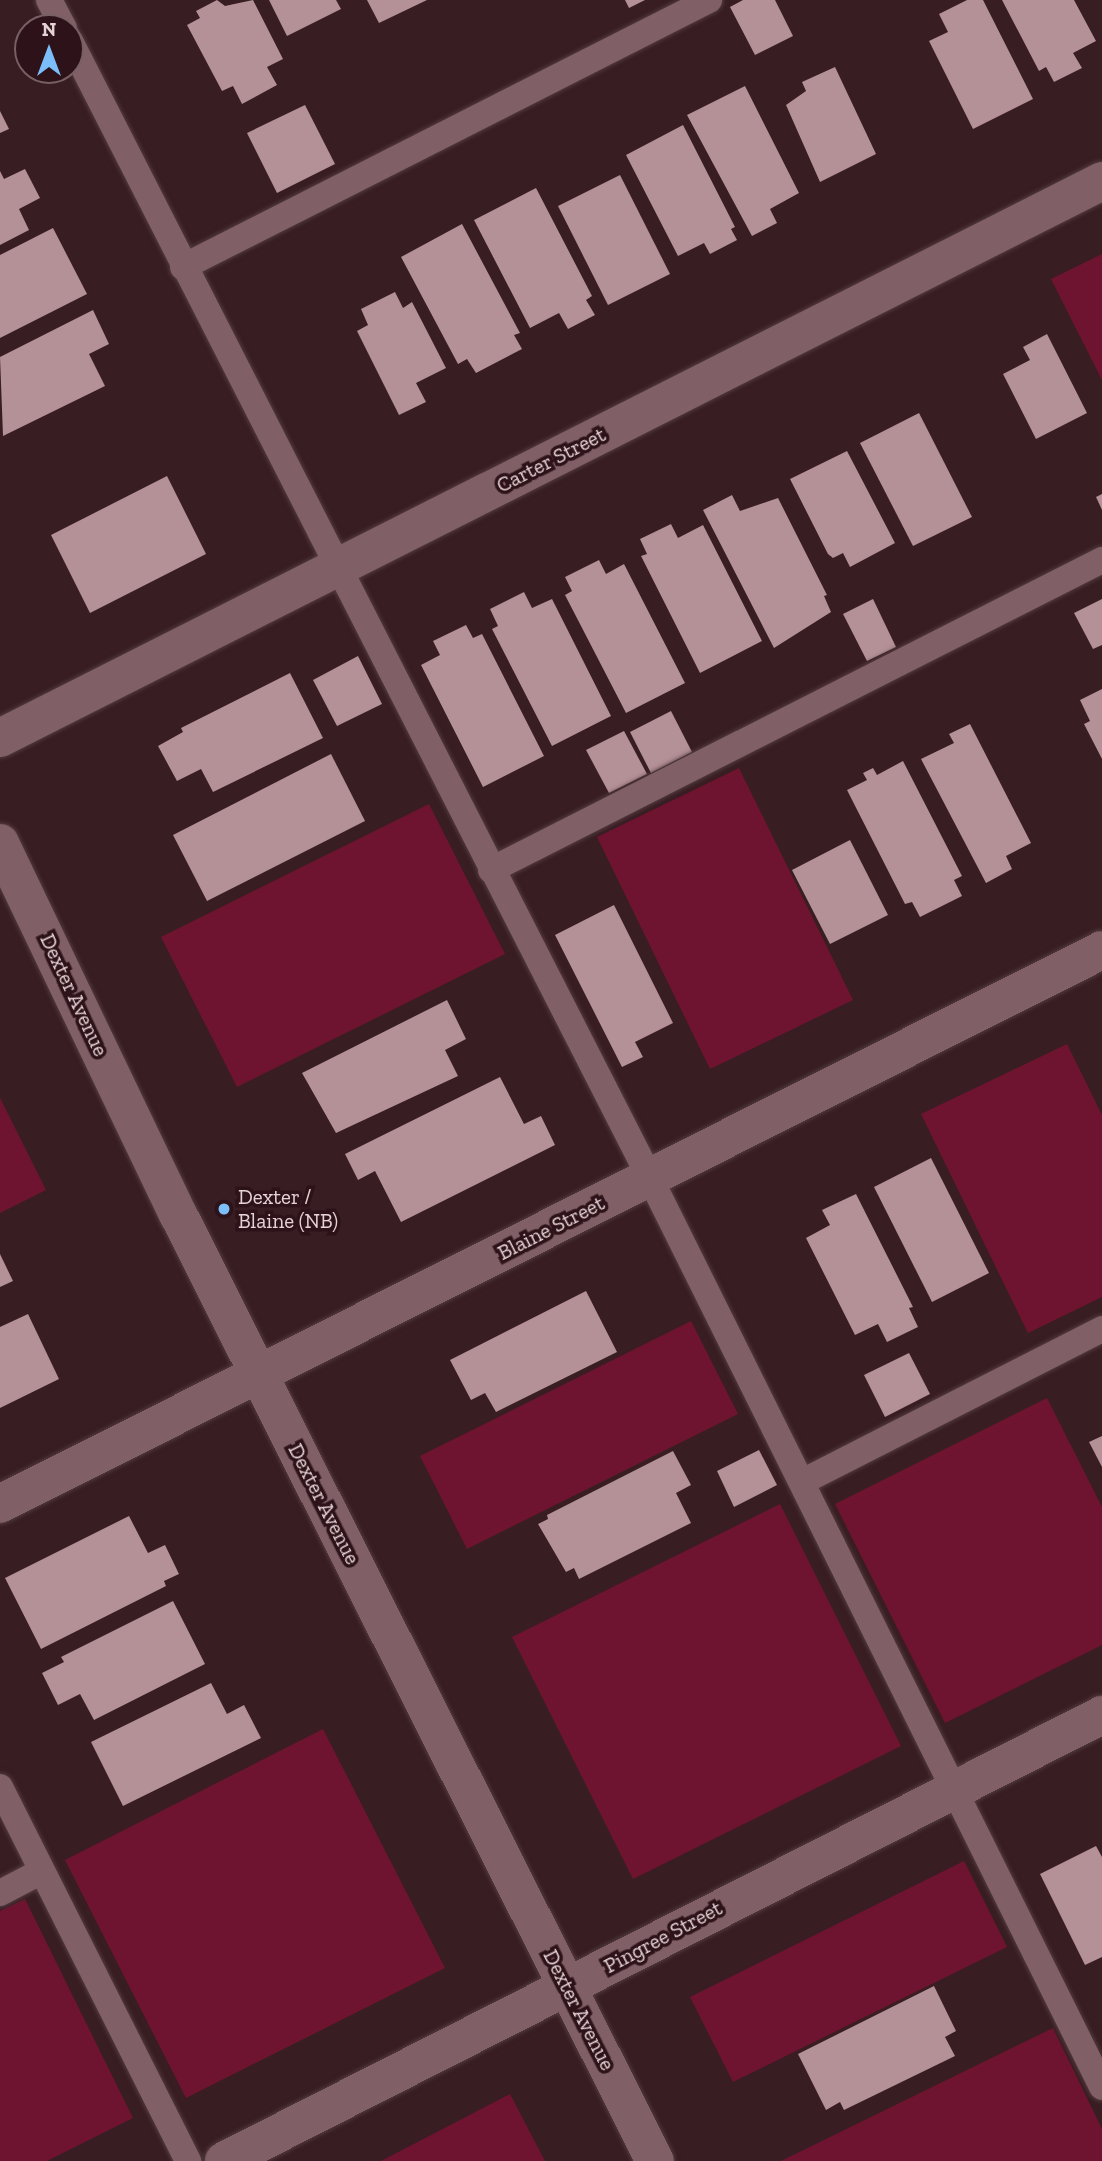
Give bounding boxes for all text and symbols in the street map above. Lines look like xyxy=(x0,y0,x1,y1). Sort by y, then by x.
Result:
north arrow xyxy=(14,14,84,84)
text: N xyxy=(42,18,56,41)
street label: Carter Street xyxy=(492,422,610,498)
street label: Dexter Avenue xyxy=(34,929,114,1061)
place label: Dexter / Blaine (NB) xyxy=(238,1184,338,1234)
street label: Blaine Street xyxy=(494,1190,608,1266)
marker: Dexter / Blaine (NB) xyxy=(216,1201,232,1217)
street label: Dexter Avenue xyxy=(283,1439,365,1569)
street label: Pingree Street xyxy=(600,1895,726,1979)
street label: Dexter Avenue xyxy=(538,1945,620,2075)

